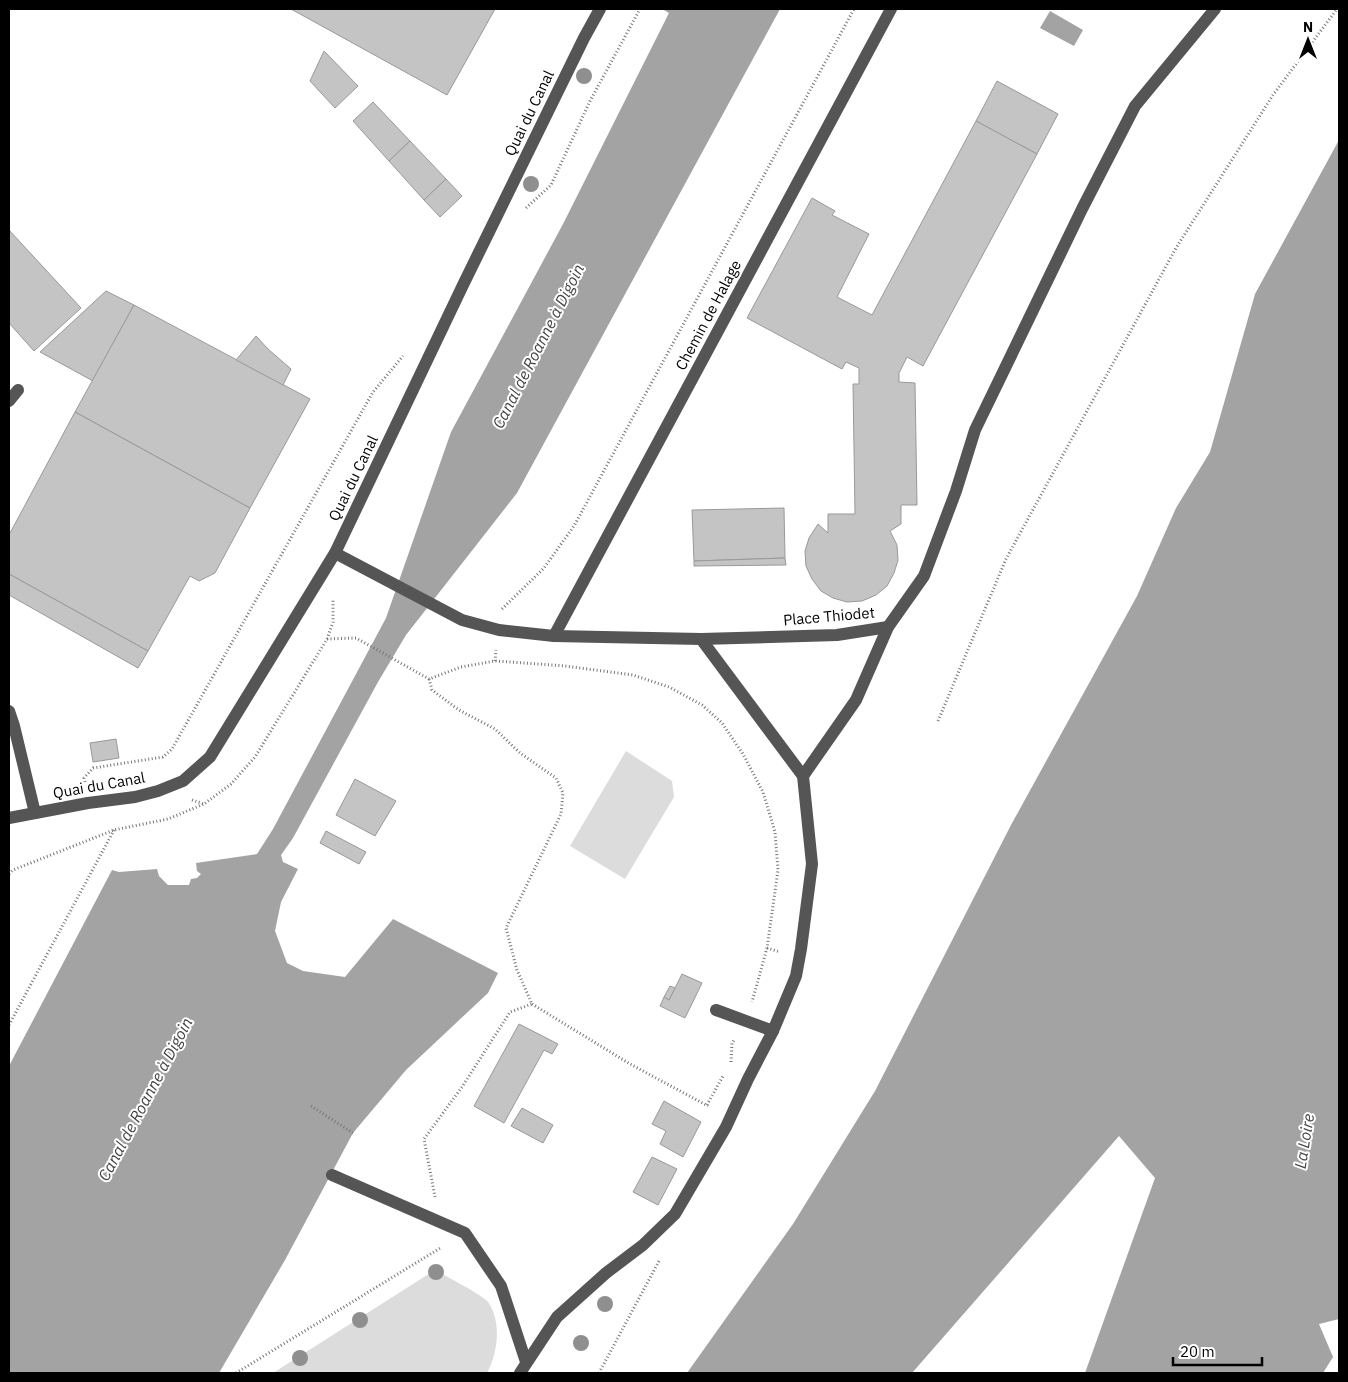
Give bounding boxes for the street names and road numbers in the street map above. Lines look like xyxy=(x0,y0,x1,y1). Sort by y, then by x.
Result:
street label: Quai du Canal xyxy=(500,67,558,159)
street label: Chemin de Halage xyxy=(671,257,745,373)
street label: Quai du Canal xyxy=(324,432,382,524)
street label: Place Thiodet xyxy=(782,603,876,629)
street label: Quai du Canal xyxy=(51,768,147,802)

